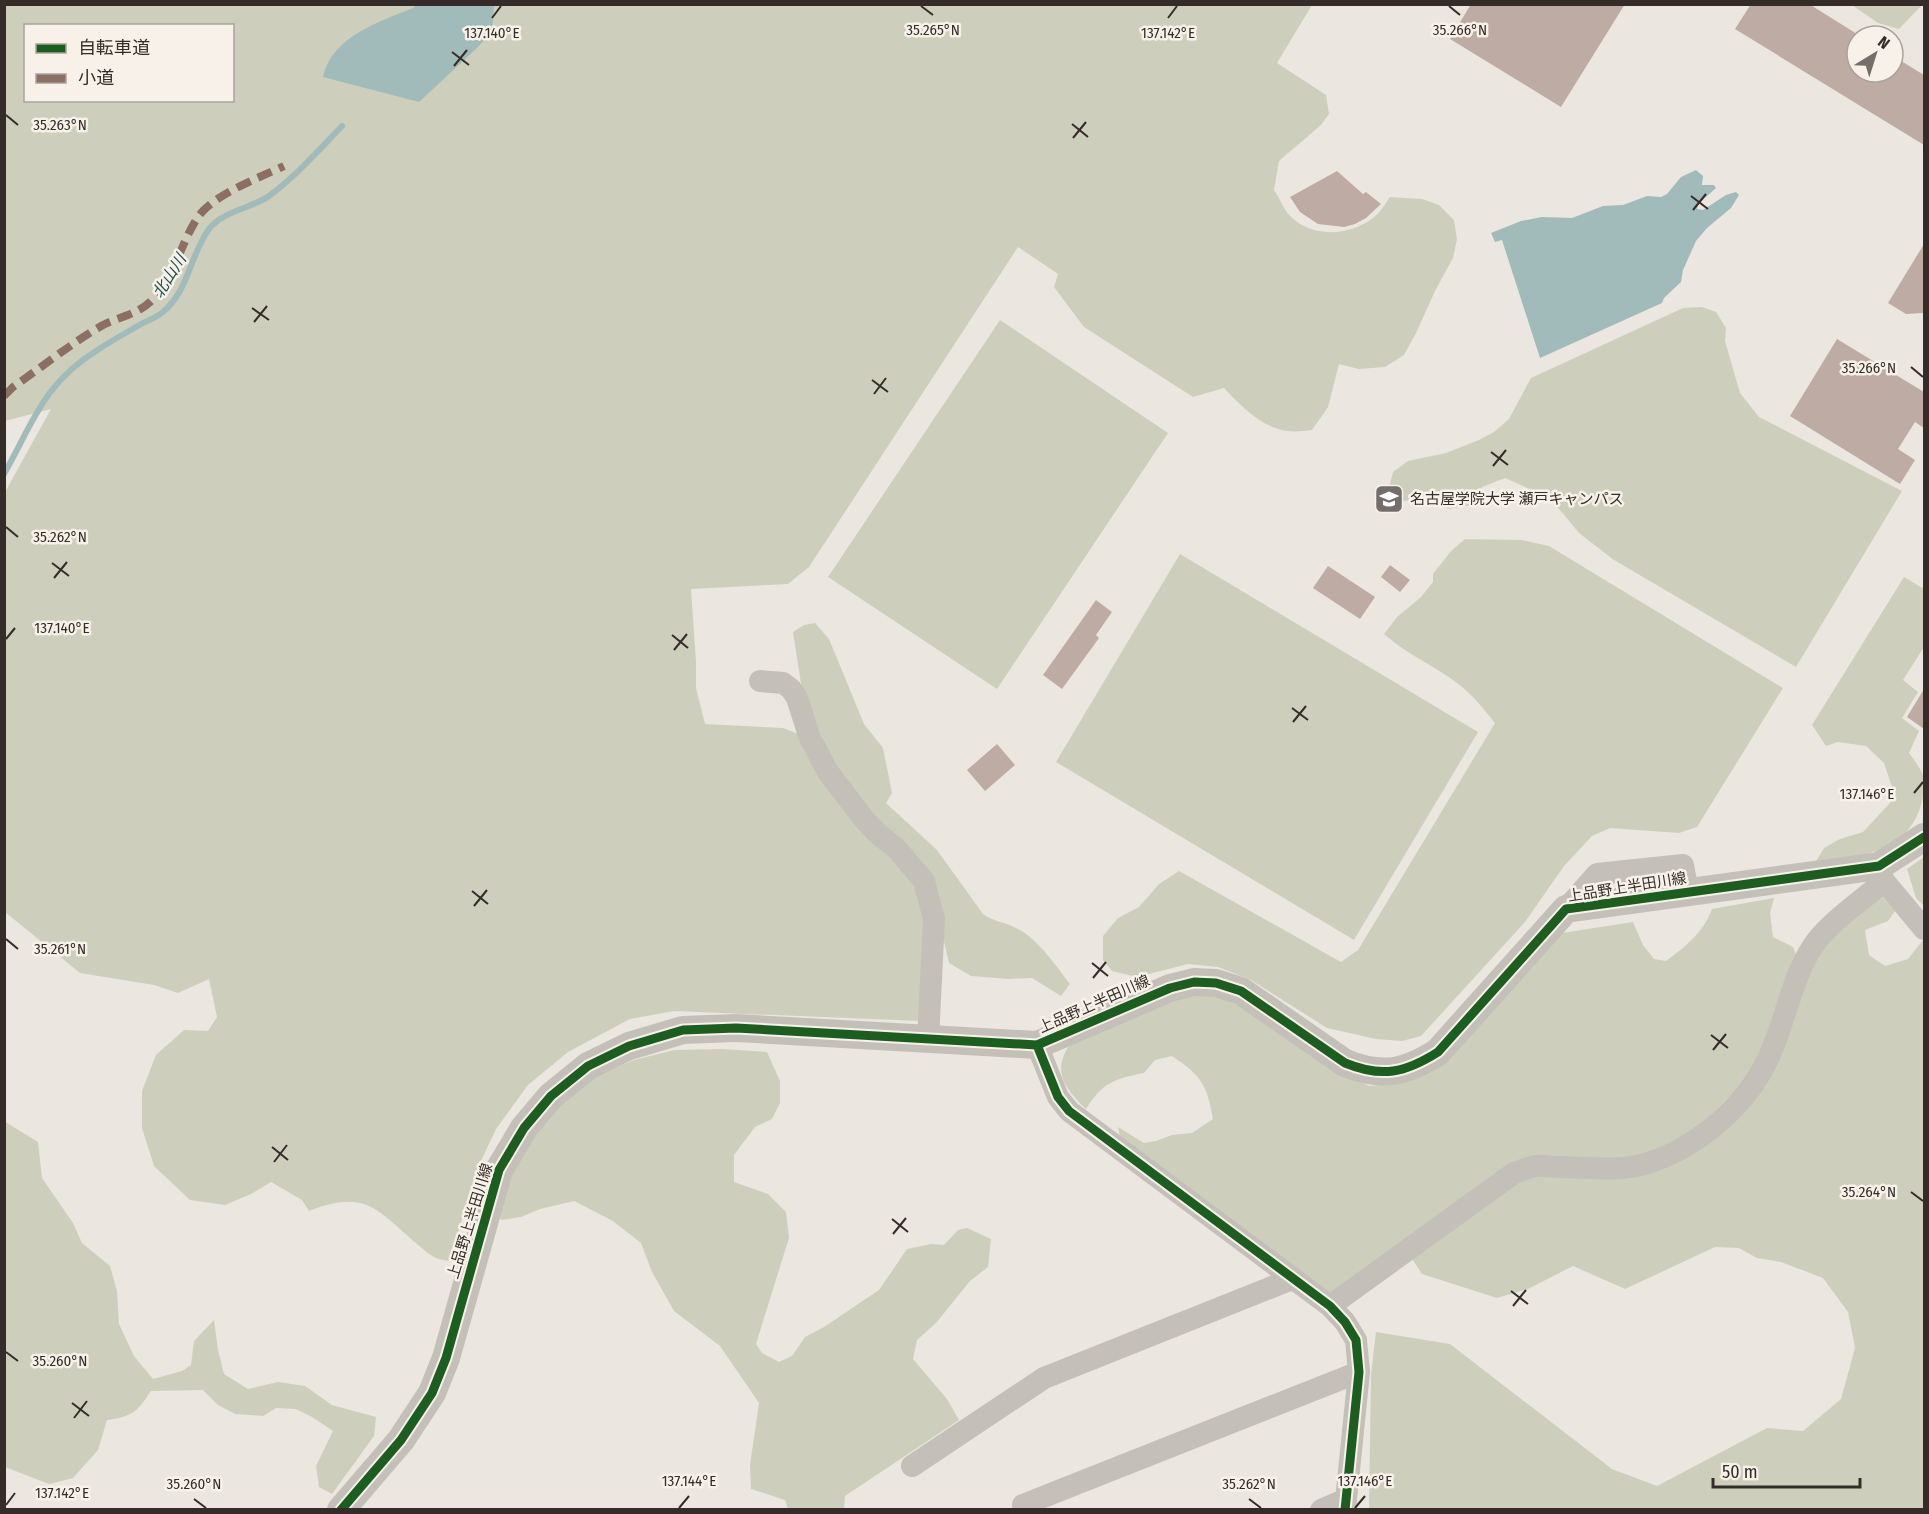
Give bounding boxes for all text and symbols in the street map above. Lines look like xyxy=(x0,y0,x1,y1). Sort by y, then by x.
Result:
text: 35.265°N xyxy=(906,21,960,39)
text: 35.266°N xyxy=(1433,21,1487,39)
legend xyxy=(24,24,234,102)
text: 137.140°E xyxy=(464,24,520,42)
text: 137.142°E xyxy=(1141,24,1195,42)
north arrow xyxy=(1845,24,1905,84)
text: N xyxy=(1874,32,1894,53)
text: 自転車道 xyxy=(78,37,150,59)
text: 小道 xyxy=(78,67,114,89)
text: 35.263°N xyxy=(33,116,87,134)
water label: 北山川 xyxy=(148,249,191,301)
text: 35.266°N xyxy=(1842,359,1896,377)
school or university icon: 名古屋学院大学 瀬戸キャンパス xyxy=(1373,483,1405,515)
place label: 名古屋学院大学 瀬戸キャンパス xyxy=(1410,490,1624,508)
text: 35.262°N xyxy=(33,528,87,546)
text: 137.140°E xyxy=(34,619,90,637)
text: 137.146°E xyxy=(1840,785,1894,803)
street label: 上品野上半田川線 xyxy=(1566,869,1688,905)
text: 35.261°N xyxy=(34,940,86,958)
street label: 上品野上半田川線 xyxy=(1036,971,1152,1037)
street label: 上品野上半田川線 xyxy=(444,1161,496,1281)
text: 35.264°N xyxy=(1842,1183,1896,1201)
text: 35.260°N xyxy=(33,1352,87,1370)
scale bar xyxy=(1713,1451,1860,1489)
text: 50 m xyxy=(1722,1461,1758,1483)
text: 137.144°E xyxy=(662,1472,716,1490)
text: 137.146°E xyxy=(1338,1472,1392,1490)
text: 35.260°N xyxy=(167,1475,221,1493)
text: 35.262°N xyxy=(1222,1475,1276,1493)
text: 137.142°E xyxy=(35,1484,89,1502)

